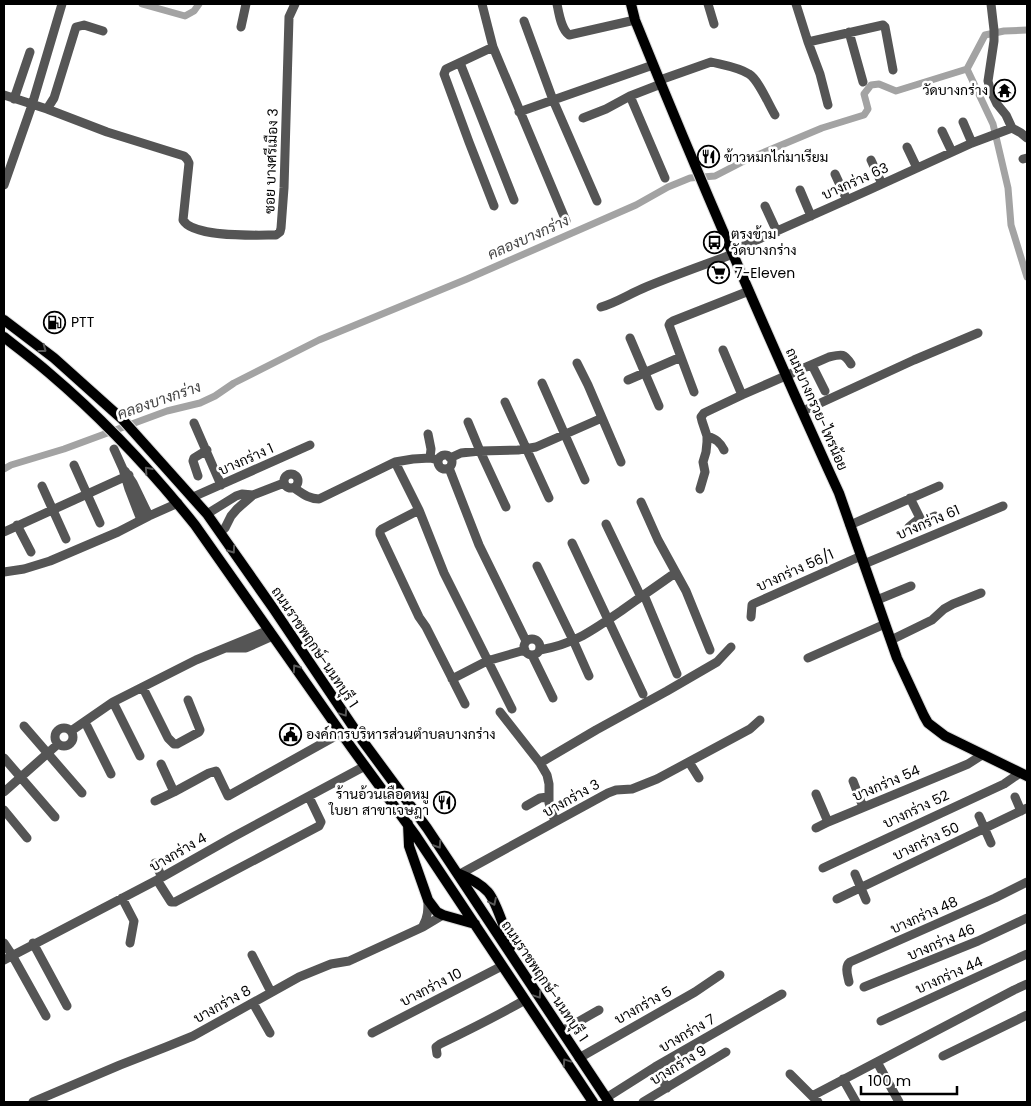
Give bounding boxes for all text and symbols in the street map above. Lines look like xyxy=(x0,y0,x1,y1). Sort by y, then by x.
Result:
temple icon: วัดบางกร่าง xyxy=(992,78,1016,102)
place label: วัดบางกร่าง xyxy=(922,80,988,100)
street label: ซอย บางศรีเมือง 3 xyxy=(259,108,283,214)
restaurant icon: ข้าวหมกไก่มาเรียม xyxy=(696,145,720,169)
place label: ข้าวหมกไก่มาเรียม xyxy=(724,147,828,167)
street label: บางกร่าง 63 xyxy=(818,157,892,205)
water label: คลองบางกร่าง xyxy=(484,210,572,264)
place label: ตรงข้าม วัดบางกร่าง xyxy=(731,224,797,260)
bus stop icon: ตรงข้าม วัดบางกร่าง xyxy=(703,230,727,254)
supermarket icon: 7-Eleven xyxy=(707,261,731,285)
place label: 7-Eleven xyxy=(735,263,795,283)
fuel station icon: PTT xyxy=(43,310,67,334)
place label: PTT xyxy=(71,312,95,332)
one-way arrow xyxy=(37,344,46,352)
street label: ถนนบางกรวย-ไทรน้อย xyxy=(781,344,853,474)
water label: คลองบางกร่าง xyxy=(114,376,204,424)
street label: บางกร่าง 1 xyxy=(215,438,277,480)
one-way arrow xyxy=(145,467,154,476)
street label: บางกร่าง 61 xyxy=(893,500,963,544)
one-way arrow xyxy=(226,544,235,554)
street label: บางกร่าง 56/1 xyxy=(753,544,837,596)
street label: ถนนราชพฤกษ์-นนทบุรี 1 xyxy=(267,582,363,712)
one-way arrow xyxy=(293,664,302,674)
one-way arrow xyxy=(338,707,347,716)
public building icon: องค์การบริหารส่วนตำบลบางกร่าง xyxy=(278,722,302,746)
place label: องค์การบริหารส่วนตำบลบางกร่าง xyxy=(306,724,496,744)
street label: บางกร่าง 54 xyxy=(849,760,923,806)
street label: บางกร่าง 3 xyxy=(539,774,603,822)
place label: ร้านอ้วนเลือดหมู ใบยา สาขาเจษฎา xyxy=(328,784,429,820)
street label: บางกร่าง 52 xyxy=(880,785,952,833)
restaurant icon: ร้านอ้วนเลือดหมู ใบยา สาขาเจษฎา xyxy=(433,790,457,814)
street label: บางกร่าง 50 xyxy=(889,817,963,865)
street label: บางกร่าง 4 xyxy=(146,828,210,876)
one-way arrow xyxy=(432,840,442,849)
street label: บางกร่าง 48 xyxy=(887,891,961,939)
one-way arrow xyxy=(487,897,497,906)
street label: ถนนราชพฤกษ์-นนทบุรี 1 xyxy=(497,916,593,1046)
street label: บางกร่าง 46 xyxy=(904,919,978,965)
street label: บางกร่าง 44 xyxy=(912,951,986,999)
street label: บางกร่าง 10 xyxy=(397,963,465,1011)
street label: บางกร่าง 8 xyxy=(190,980,254,1028)
street label: บางกร่าง 5 xyxy=(611,981,675,1029)
one-way arrow xyxy=(532,989,541,999)
street label: บางกร่าง 7 xyxy=(655,1009,719,1057)
street label: บางกร่าง 9 xyxy=(646,1040,710,1090)
one-way arrow xyxy=(563,1058,572,1067)
scale bar xyxy=(861,1064,957,1096)
text: 100 m xyxy=(868,1070,911,1091)

